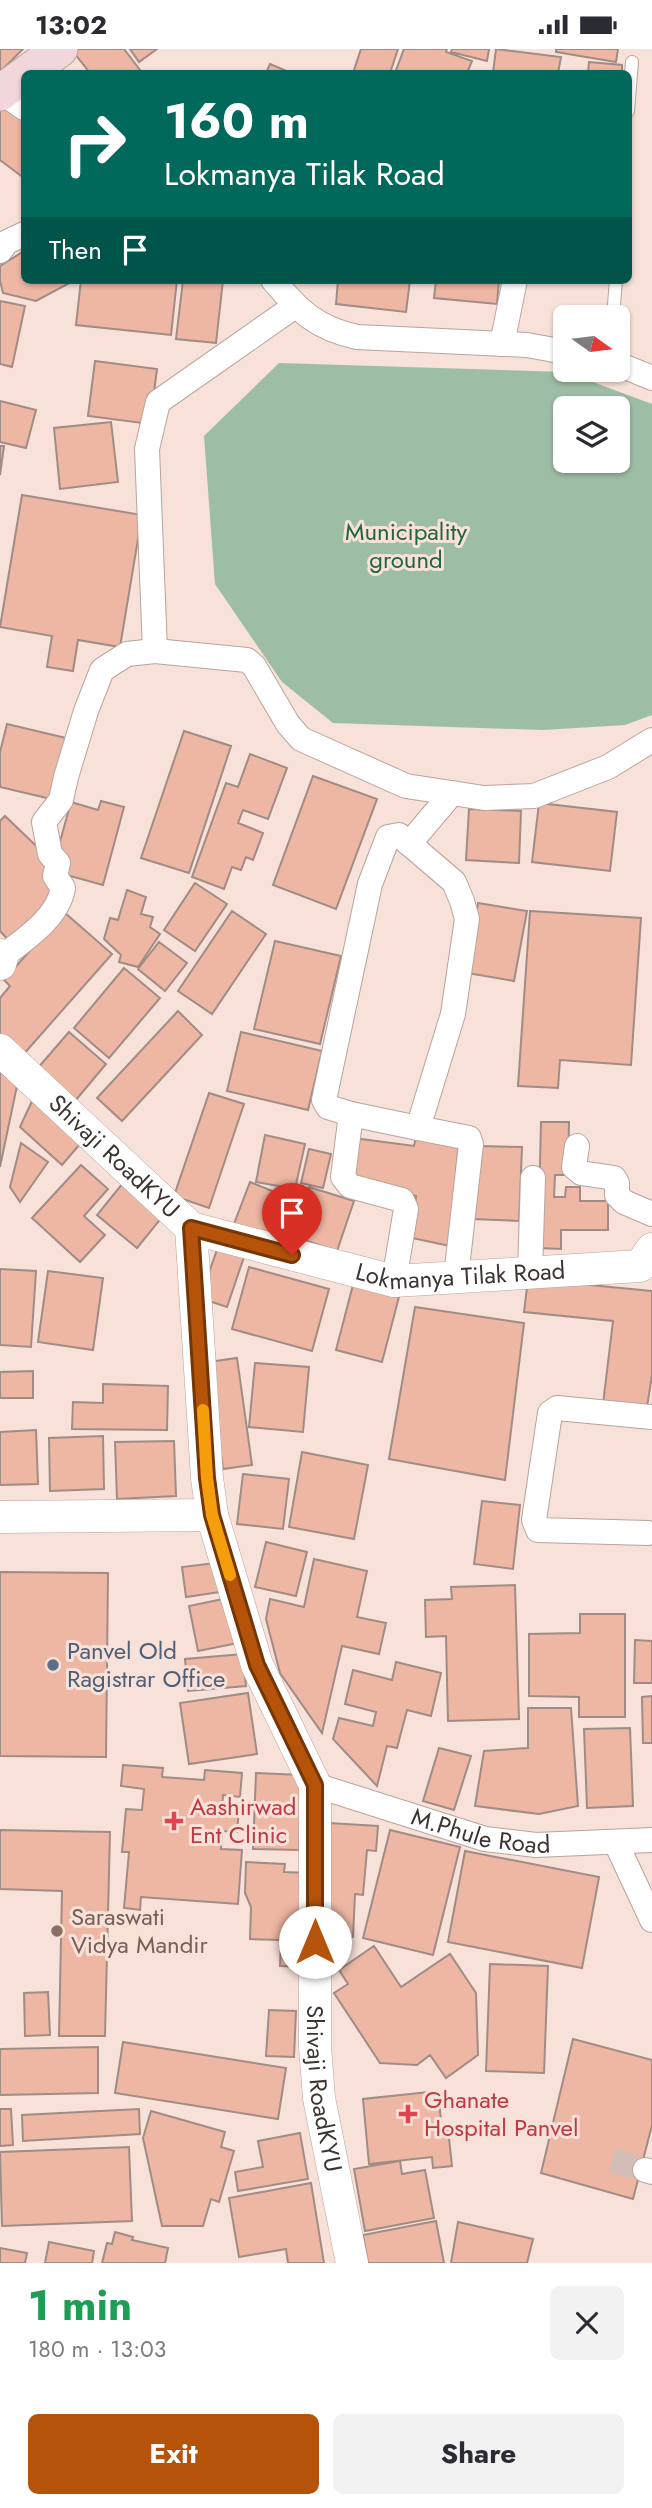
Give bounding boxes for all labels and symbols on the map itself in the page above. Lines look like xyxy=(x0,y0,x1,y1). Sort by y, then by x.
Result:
north arrow xyxy=(553,305,630,381)
park label: Municipality ground xyxy=(345,514,467,577)
street label: Shivaji RoadKYU xyxy=(41,1086,188,1226)
pin xyxy=(262,1183,322,1255)
street label: Lokmanya Tilak Road xyxy=(352,1253,566,1298)
place label: Panvel Old Ragistrar Office xyxy=(67,1633,225,1696)
marker: Panvel Old Ragistrar Office xyxy=(45,1657,61,1673)
place label: Aashirwad Ent Clinic xyxy=(190,1789,296,1852)
street label: M.Phule Road xyxy=(407,1799,551,1862)
marker: Aashirwad Ent Clinic xyxy=(164,1811,184,1831)
place label: Saraswati Vidya Mandir xyxy=(71,1899,209,1962)
position arrow xyxy=(278,1905,352,1979)
marker: Saraswati Vidya Mandir xyxy=(49,1923,65,1939)
street label: Shivaji RoadKYU xyxy=(298,2005,351,2175)
place label: Ghanate Hospital Panvel xyxy=(424,2082,578,2145)
marker: Ghanate Hospital Panvel xyxy=(398,2104,418,2124)

